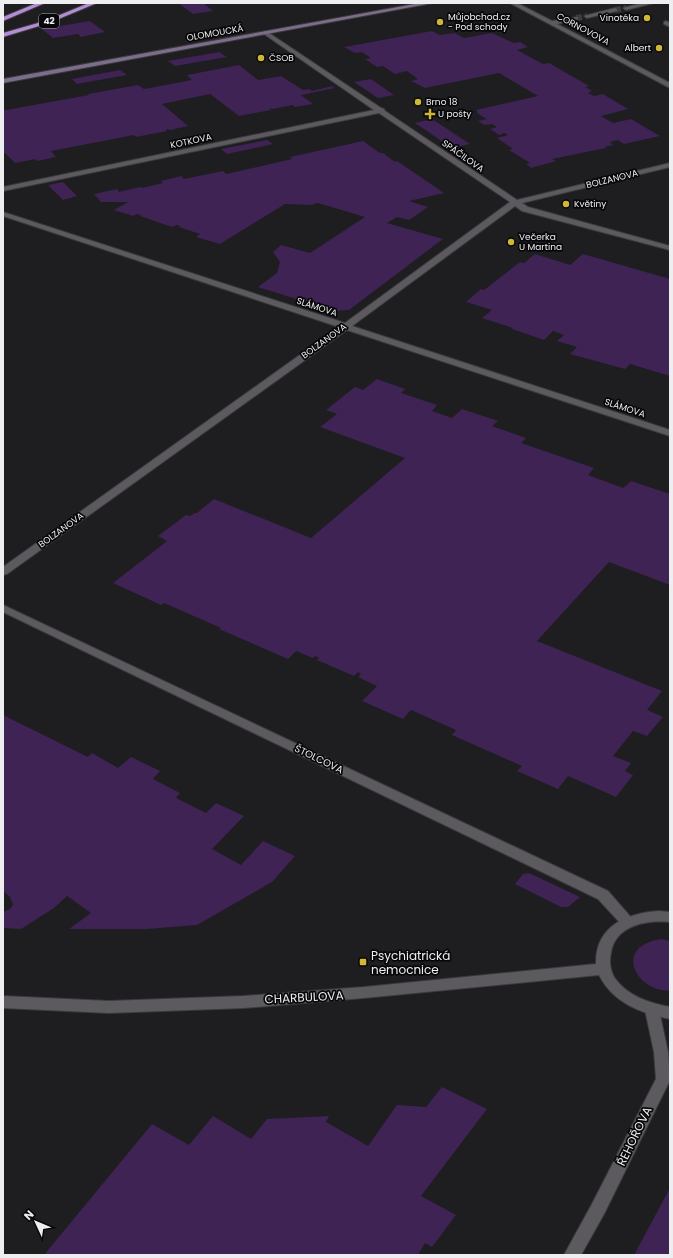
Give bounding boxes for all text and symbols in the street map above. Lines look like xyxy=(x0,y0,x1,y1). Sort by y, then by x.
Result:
street label: CORNOVOVA xyxy=(554,10,612,48)
place label: Můjobchod.cz - Pod schody xyxy=(448,11,510,33)
place label: Vinotéka xyxy=(600,12,639,24)
marker: Vinotéka xyxy=(642,13,652,23)
road number: 42 xyxy=(39,14,59,28)
marker: Můjobchod.cz - Pod schody xyxy=(435,17,445,27)
street label: OLOMOUCKÁ xyxy=(186,22,244,44)
place label: Albert xyxy=(624,42,651,54)
marker: Albert xyxy=(654,43,664,53)
place label: ČSOB xyxy=(269,52,294,64)
marker: ČSOB xyxy=(256,53,266,63)
place label: Brno 18 xyxy=(426,96,458,108)
marker: Brno 18 xyxy=(413,97,423,107)
place label: U pošty xyxy=(438,108,471,120)
marker: U pošty xyxy=(425,109,435,119)
street label: KOTKOVA xyxy=(169,131,213,151)
street label: SPÁČILOVA xyxy=(440,137,486,175)
street label: BOLZANOVA xyxy=(585,167,639,191)
place label: Květiny xyxy=(574,198,606,210)
marker: Květiny xyxy=(561,199,571,209)
place label: Večerka U Martina xyxy=(519,231,562,253)
marker: Večerka U Martina xyxy=(506,237,516,247)
street label: SLÁMOVA xyxy=(295,295,339,319)
street label: BOLZANOVA xyxy=(299,321,349,361)
street label: SLÁMOVA xyxy=(603,396,647,420)
street label: BOLZANOVA xyxy=(36,510,86,550)
street label: ŠTOLCOVA xyxy=(292,741,346,777)
place label: Psychiatrická nemocnice xyxy=(371,947,450,978)
marker: Psychiatrická nemocnice xyxy=(358,957,368,967)
street label: CHARBULOVA xyxy=(264,986,344,1008)
street label: ŘEHOŘOVA xyxy=(612,1103,656,1169)
north arrow xyxy=(16,1202,56,1242)
text: N xyxy=(20,1207,37,1224)

